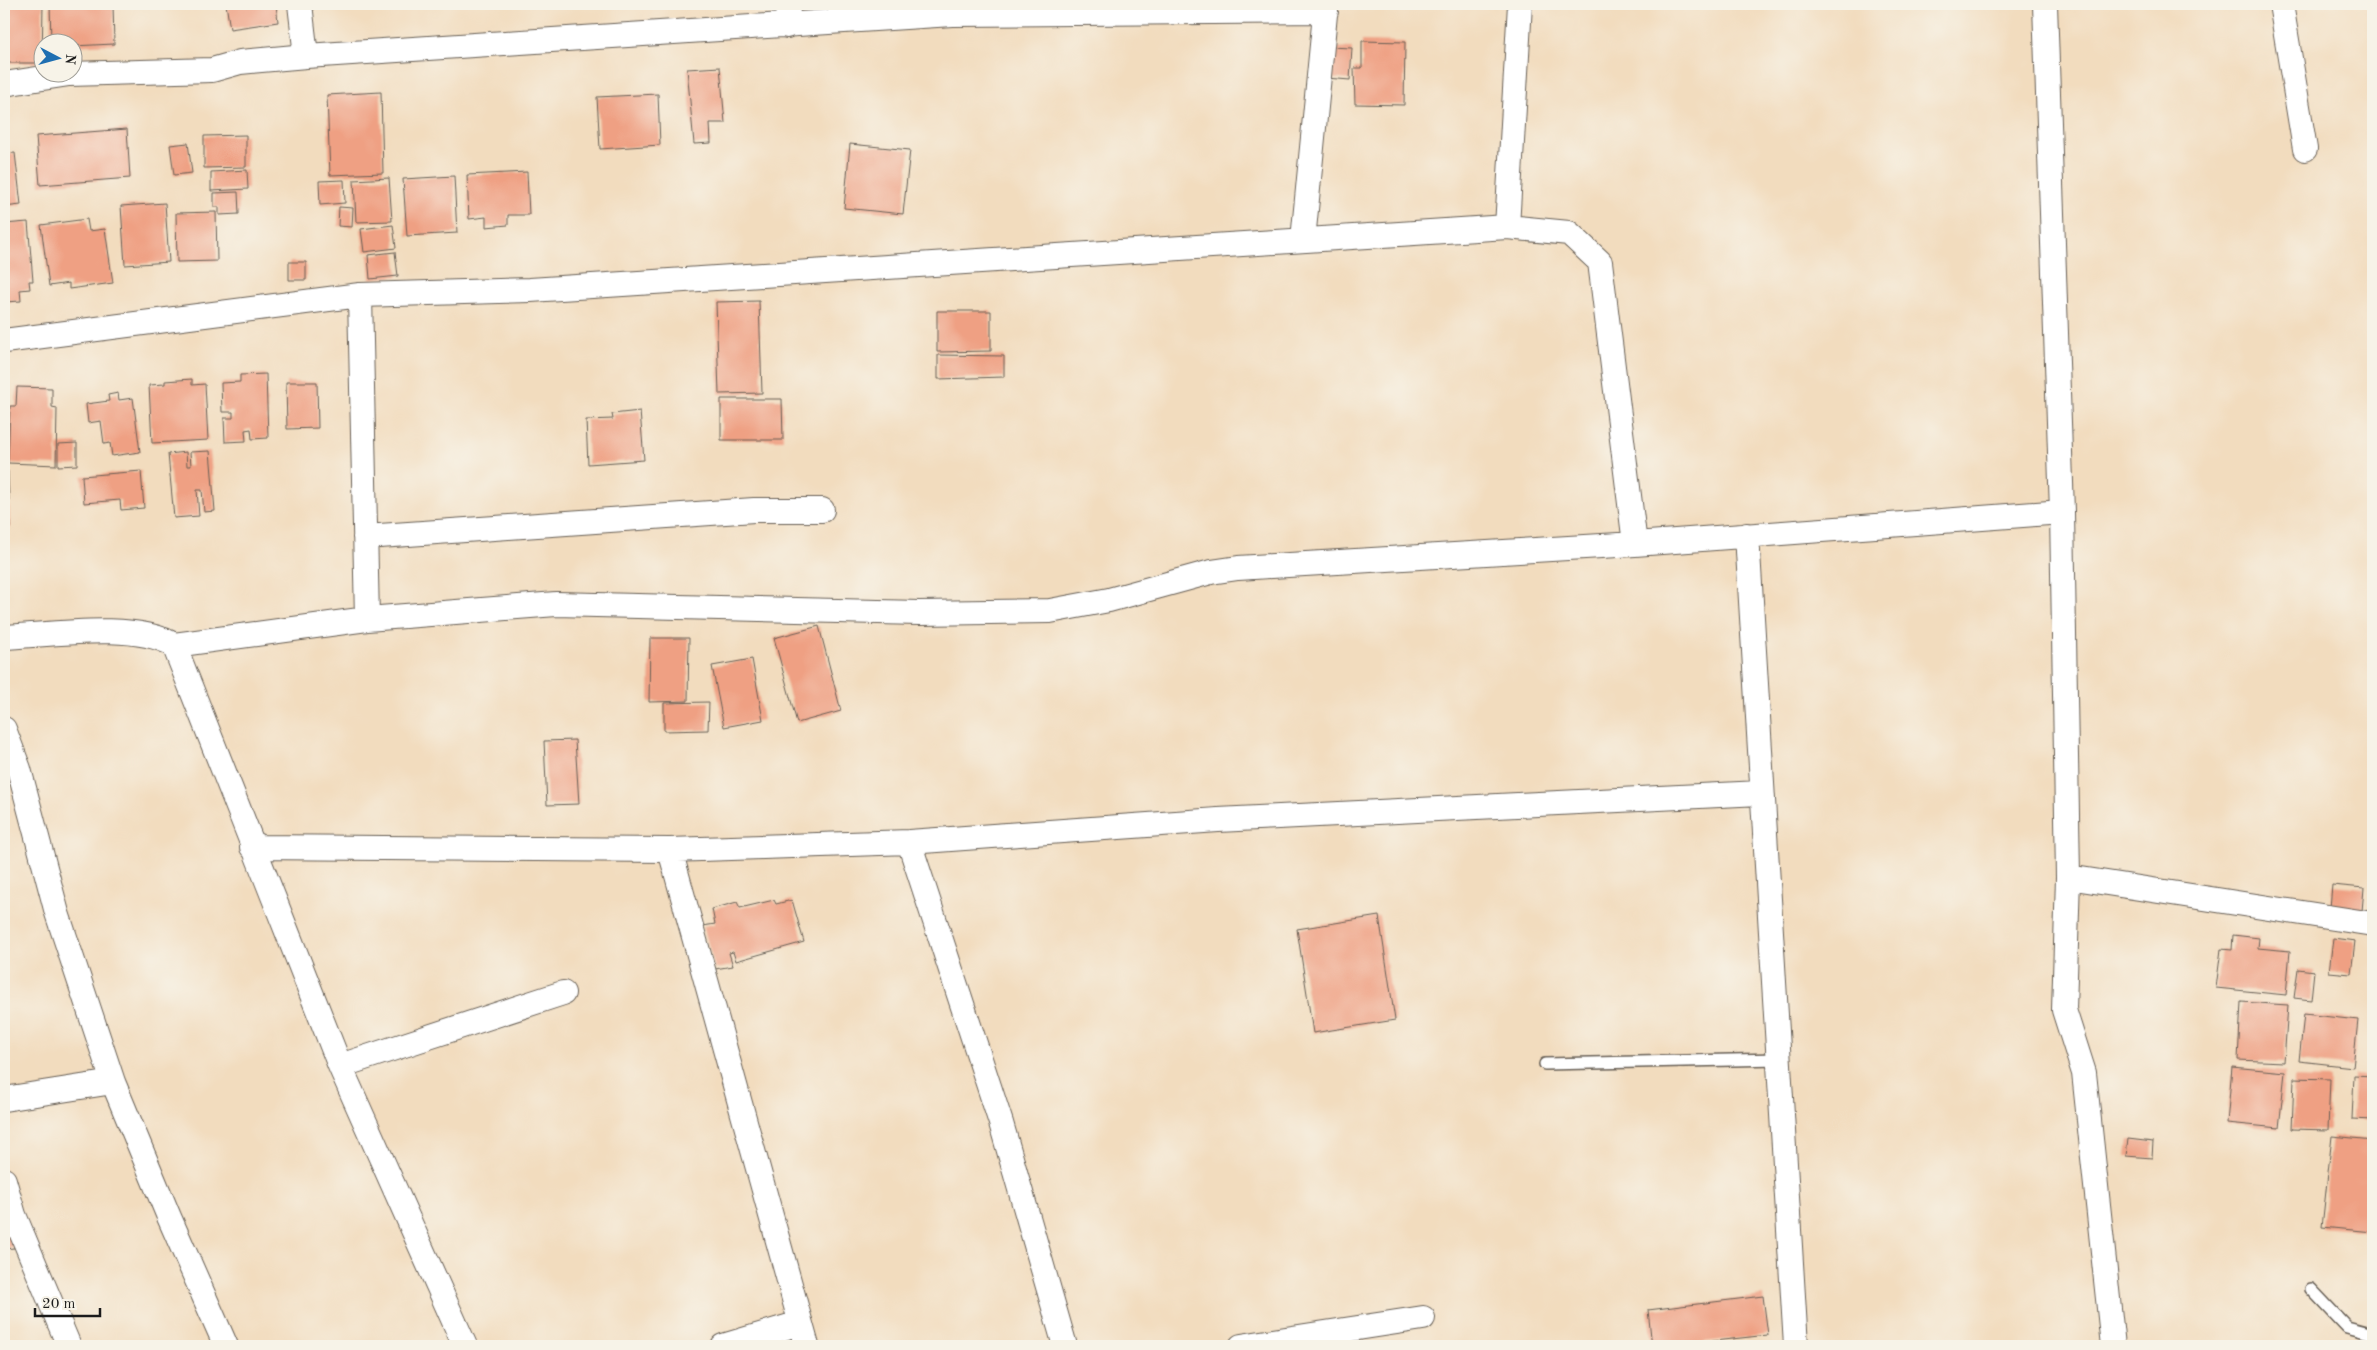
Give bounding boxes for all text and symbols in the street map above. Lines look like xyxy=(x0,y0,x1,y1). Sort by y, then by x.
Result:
north arrow xyxy=(32,32,82,82)
text: N xyxy=(62,53,77,66)
scale bar xyxy=(35,1285,100,1317)
text: 20 m xyxy=(42,1297,76,1312)

